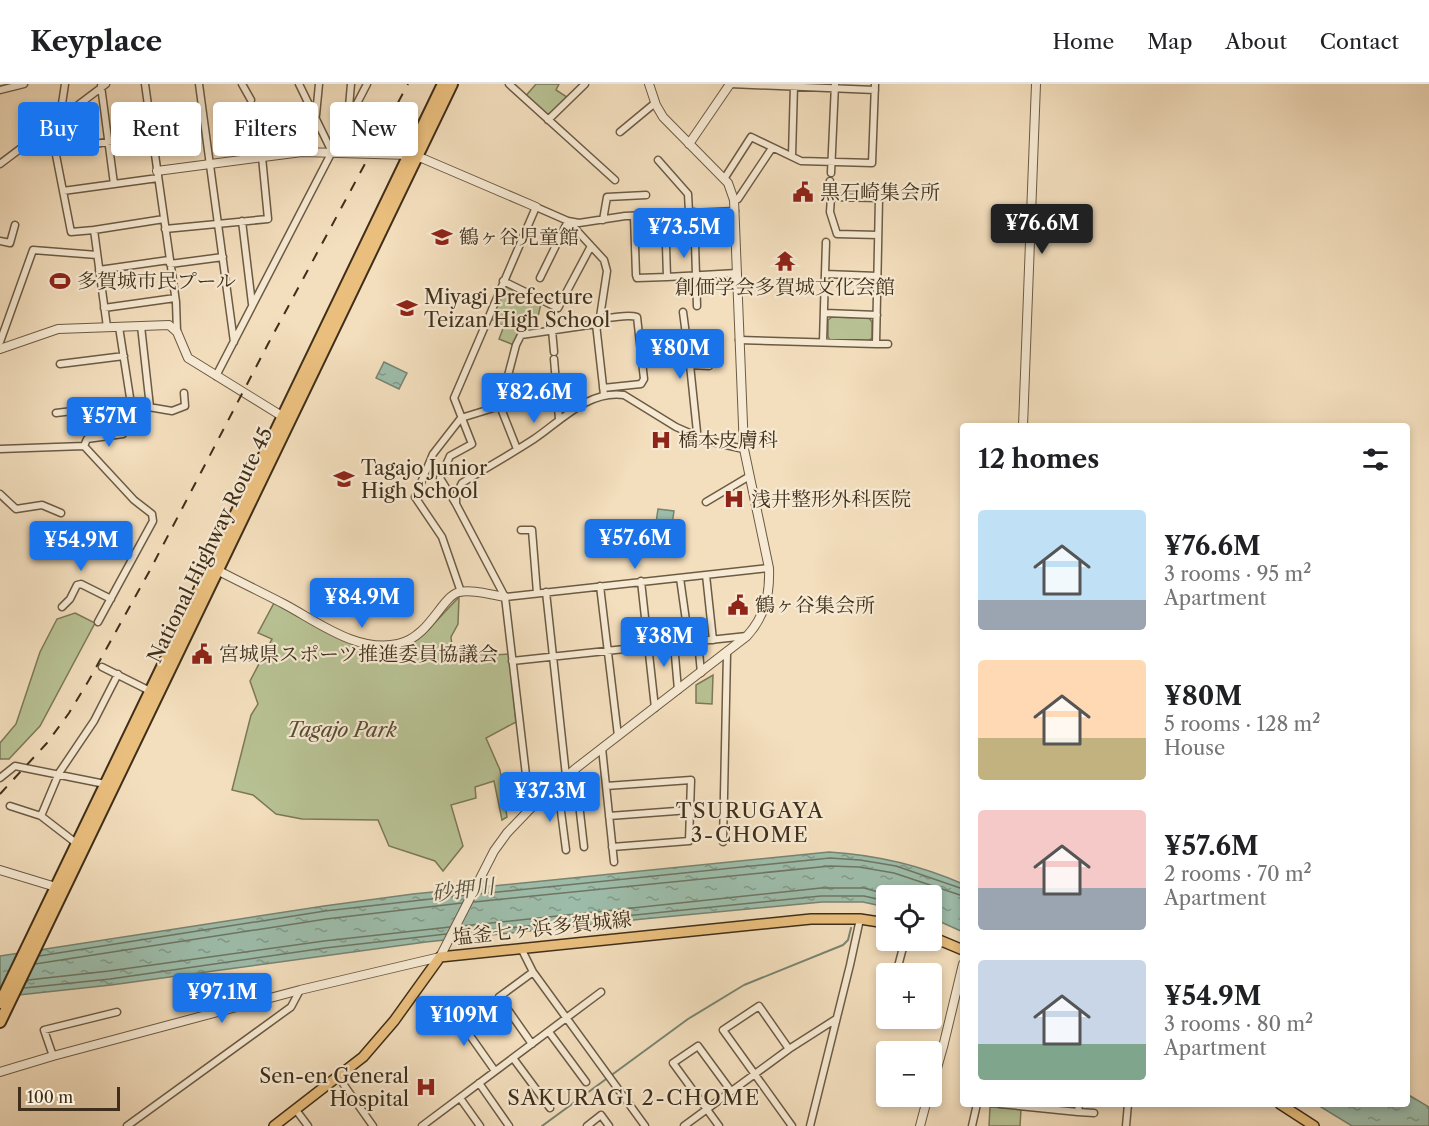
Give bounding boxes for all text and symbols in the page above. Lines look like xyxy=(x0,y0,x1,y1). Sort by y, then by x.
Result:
text: Keyplace xyxy=(30,24,162,58)
text: Home xyxy=(1053,29,1114,54)
text: Map xyxy=(1147,29,1192,54)
text: About xyxy=(1225,29,1287,54)
text: Contact xyxy=(1320,29,1399,54)
chip: Buy xyxy=(18,102,99,156)
chip: Rent xyxy=(111,102,201,156)
chip: Filters xyxy=(213,102,318,156)
chip: New xyxy=(330,102,418,156)
public building icon: 黒石崎集会所 xyxy=(791,180,815,204)
place label: 黒石崎集会所 xyxy=(820,180,940,204)
pin: ¥76.6M xyxy=(993,204,1091,255)
pin: ¥73.5M xyxy=(635,208,733,259)
text: ¥76.6M xyxy=(1005,211,1079,235)
text: ¥73.5M xyxy=(647,215,721,239)
school or university icon: 鶴ヶ谷児童館 xyxy=(430,225,454,249)
place label: 鶴ヶ谷児童館 xyxy=(459,225,579,249)
temple icon: 創価学会多賀城文化会館 xyxy=(773,249,797,273)
sports icon: 多賀城市民プール xyxy=(48,269,72,293)
place label: 多賀城市民プール xyxy=(77,269,236,293)
place label: 創価学会多賀城文化会館 xyxy=(675,275,895,299)
place label: Miyagi Prefecture Teizan High School xyxy=(424,285,610,332)
school or university icon: Miyagi Prefecture Teizan High School xyxy=(395,296,419,320)
pin: ¥80M xyxy=(644,329,716,380)
text: ¥80M xyxy=(650,336,710,360)
pin: ¥82.6M xyxy=(485,373,583,424)
text: ¥82.6M xyxy=(496,380,572,404)
pin: ¥57M xyxy=(73,397,145,448)
text: ¥57M xyxy=(81,404,137,428)
street label: National Highway Route 45 xyxy=(142,423,278,667)
hospital icon: 橋本皮膚科 xyxy=(649,428,673,452)
place label: 橋本皮膚科 xyxy=(678,428,778,452)
text: 12 homes xyxy=(978,443,1099,475)
icon: filters xyxy=(1359,443,1392,476)
place label: Tagajo Junior High School xyxy=(361,456,488,503)
school or university icon: Tagajo Junior High School xyxy=(332,467,356,491)
hospital icon: 浅井整形外科医院 xyxy=(722,487,746,511)
place label: 浅井整形外科医院 xyxy=(751,487,911,511)
pin: ¥57.6M xyxy=(586,519,684,570)
pin: ¥54.9M xyxy=(32,521,130,572)
text: ¥57.6M xyxy=(599,526,671,550)
text: ¥54.9M xyxy=(44,528,118,552)
text: ¥76.6M xyxy=(1164,530,1261,562)
icon: home xyxy=(1026,534,1098,606)
text: 3 rooms · 95 m² xyxy=(1164,562,1311,586)
pin: ¥84.9M xyxy=(313,578,411,629)
text: ¥84.9M xyxy=(324,585,400,609)
text: Apartment xyxy=(1164,586,1267,610)
public building icon: 鶴ヶ谷集会所 xyxy=(726,593,750,617)
place label: 鶴ヶ谷集会所 xyxy=(755,593,875,617)
pin: ¥38M xyxy=(628,617,700,668)
text: ¥38M xyxy=(635,624,693,648)
public building icon: 宮城県スポーツ推進委員協議会 xyxy=(190,642,214,666)
place label: 宮城県スポーツ推進委員協議会 xyxy=(219,642,498,666)
text: ¥80M xyxy=(1164,680,1242,712)
icon: home xyxy=(1026,684,1098,756)
text: 5 rooms · 128 m² xyxy=(1164,712,1320,736)
park label: Tagajo Park xyxy=(287,718,398,742)
text: House xyxy=(1164,736,1225,760)
pin: ¥37.3M xyxy=(501,772,599,823)
text: ¥37.3M xyxy=(514,779,586,803)
district label: TSURUGAYA 3-CHOME xyxy=(676,798,824,847)
text: ¥57.6M xyxy=(1164,830,1259,862)
icon: home xyxy=(1026,834,1098,906)
text: 2 rooms · 70 m² xyxy=(1164,862,1312,886)
water label: 砂押川 xyxy=(430,873,498,906)
map controls xyxy=(876,885,942,1107)
button: locate xyxy=(876,885,942,951)
text: Apartment xyxy=(1164,886,1267,910)
street label: 塩釜七ヶ浜多賀城線 xyxy=(451,907,633,949)
button: + xyxy=(876,963,942,1029)
pin: ¥97.1M xyxy=(173,973,271,1024)
text: ¥97.1M xyxy=(187,980,257,1004)
text: ¥54.9M xyxy=(1164,980,1261,1012)
icon: home xyxy=(1026,984,1098,1056)
pin: ¥109M xyxy=(422,996,506,1047)
text: ¥109M xyxy=(430,1003,498,1027)
text: 3 rooms · 80 m² xyxy=(1164,1012,1313,1036)
text: Apartment xyxy=(1164,1036,1267,1060)
button: − xyxy=(876,1041,942,1107)
place label: Sen-en General Hospital xyxy=(259,1064,409,1111)
hospital icon: Sen-en General Hospital xyxy=(414,1075,438,1099)
scale bar xyxy=(18,1084,120,1112)
district label: SAKURAGI 2-CHOME xyxy=(507,1085,761,1110)
text: 100 m xyxy=(27,1087,73,1107)

